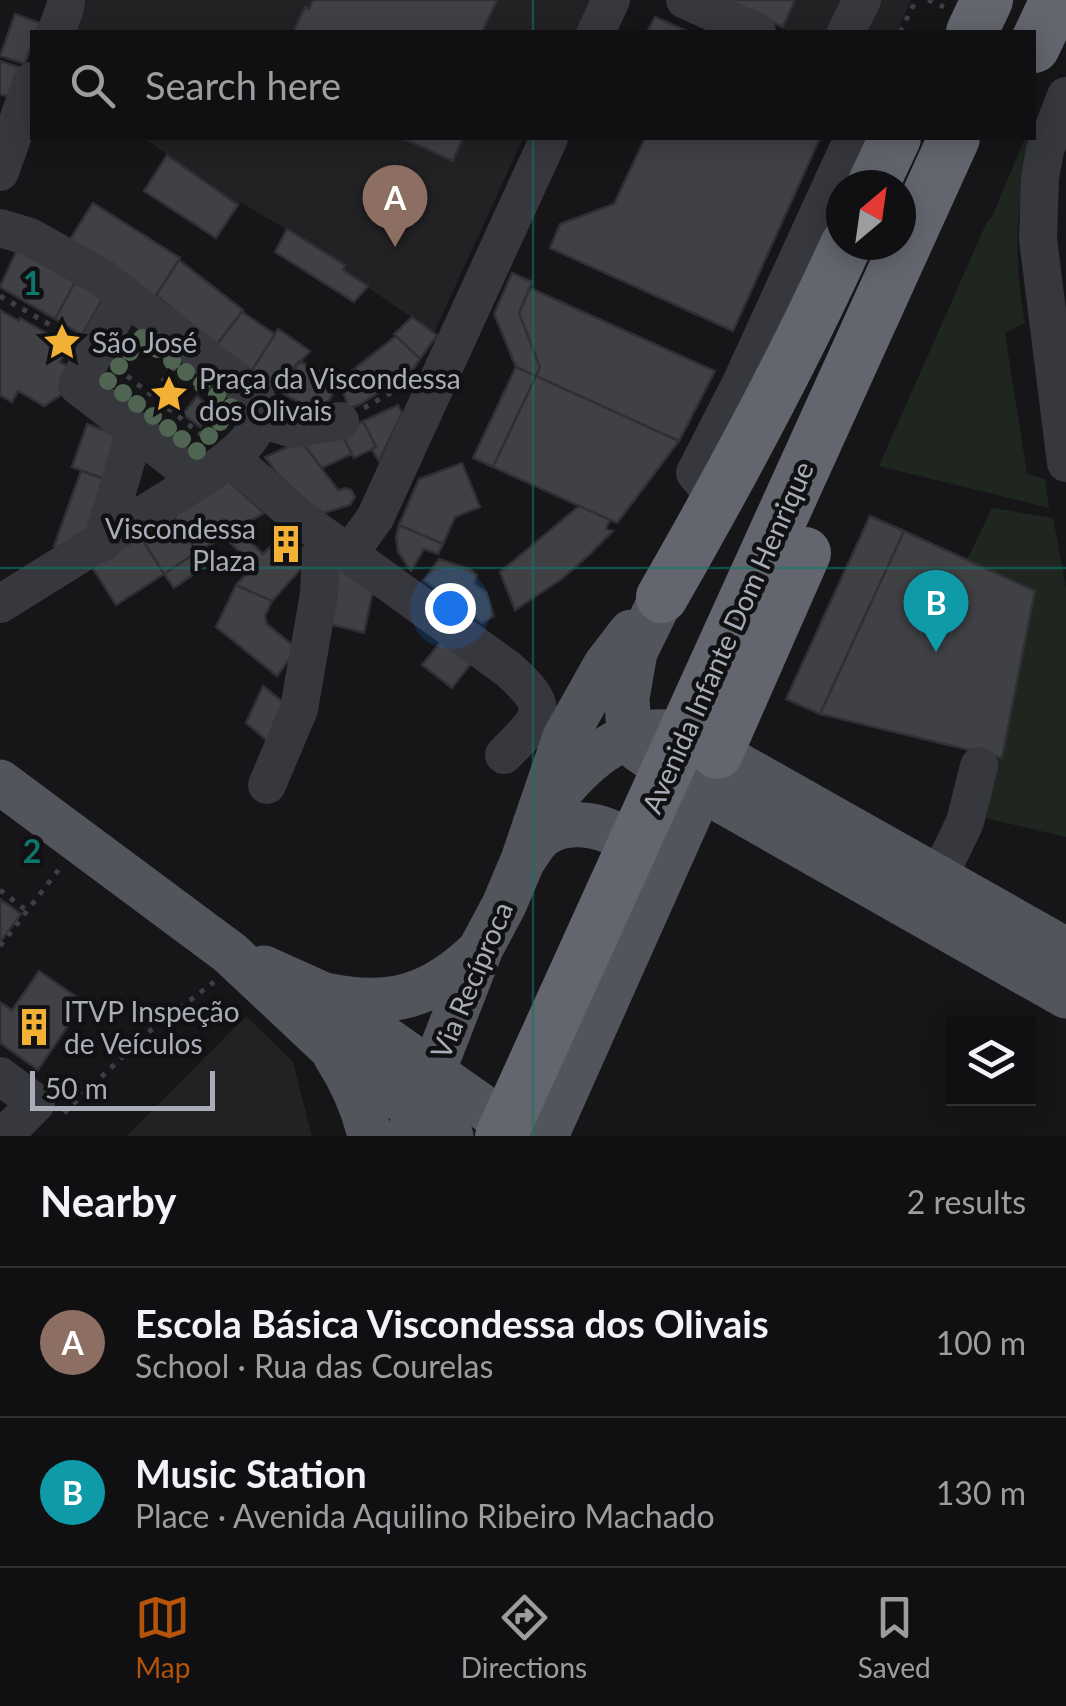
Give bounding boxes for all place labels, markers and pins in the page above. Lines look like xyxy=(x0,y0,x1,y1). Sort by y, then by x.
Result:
pin: A xyxy=(362,164,428,247)
place icon: São José xyxy=(41,321,83,363)
place label: São José xyxy=(92,325,197,359)
place label: Praça da Viscondessa dos Olivais xyxy=(199,361,461,427)
place icon: Praça da Viscondessa dos Olivais xyxy=(148,373,190,415)
place label: Viscondessa Plaza xyxy=(105,511,256,577)
building icon: Viscondessa Plaza xyxy=(265,523,307,565)
pin: B xyxy=(904,570,968,652)
place label: ITVP Inspeção de Veículos xyxy=(64,994,240,1060)
building icon: ITVP Inspeção de Veículos xyxy=(13,1006,55,1048)

